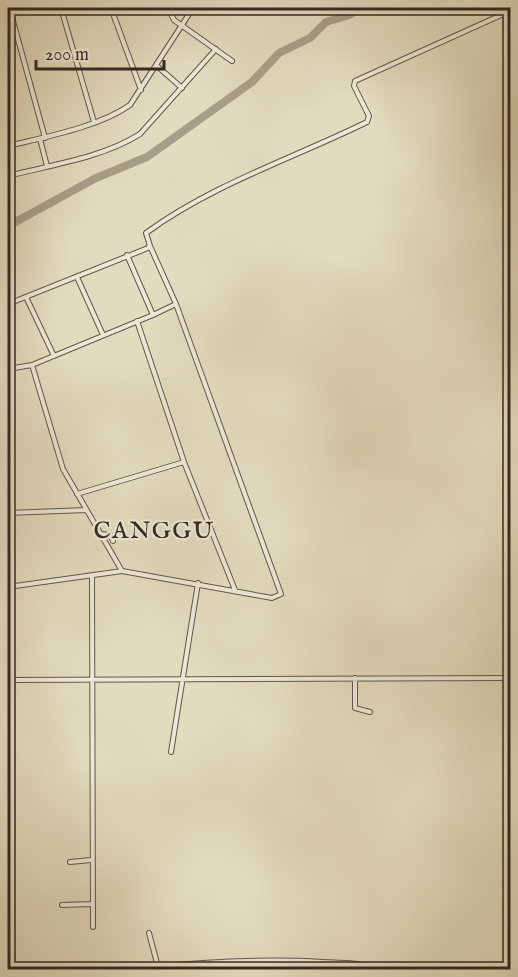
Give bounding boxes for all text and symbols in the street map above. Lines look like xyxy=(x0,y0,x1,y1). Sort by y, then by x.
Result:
scale bar xyxy=(36,33,164,71)
text: 200 m xyxy=(45,44,89,67)
district label: CANGGU xyxy=(94,516,215,547)

